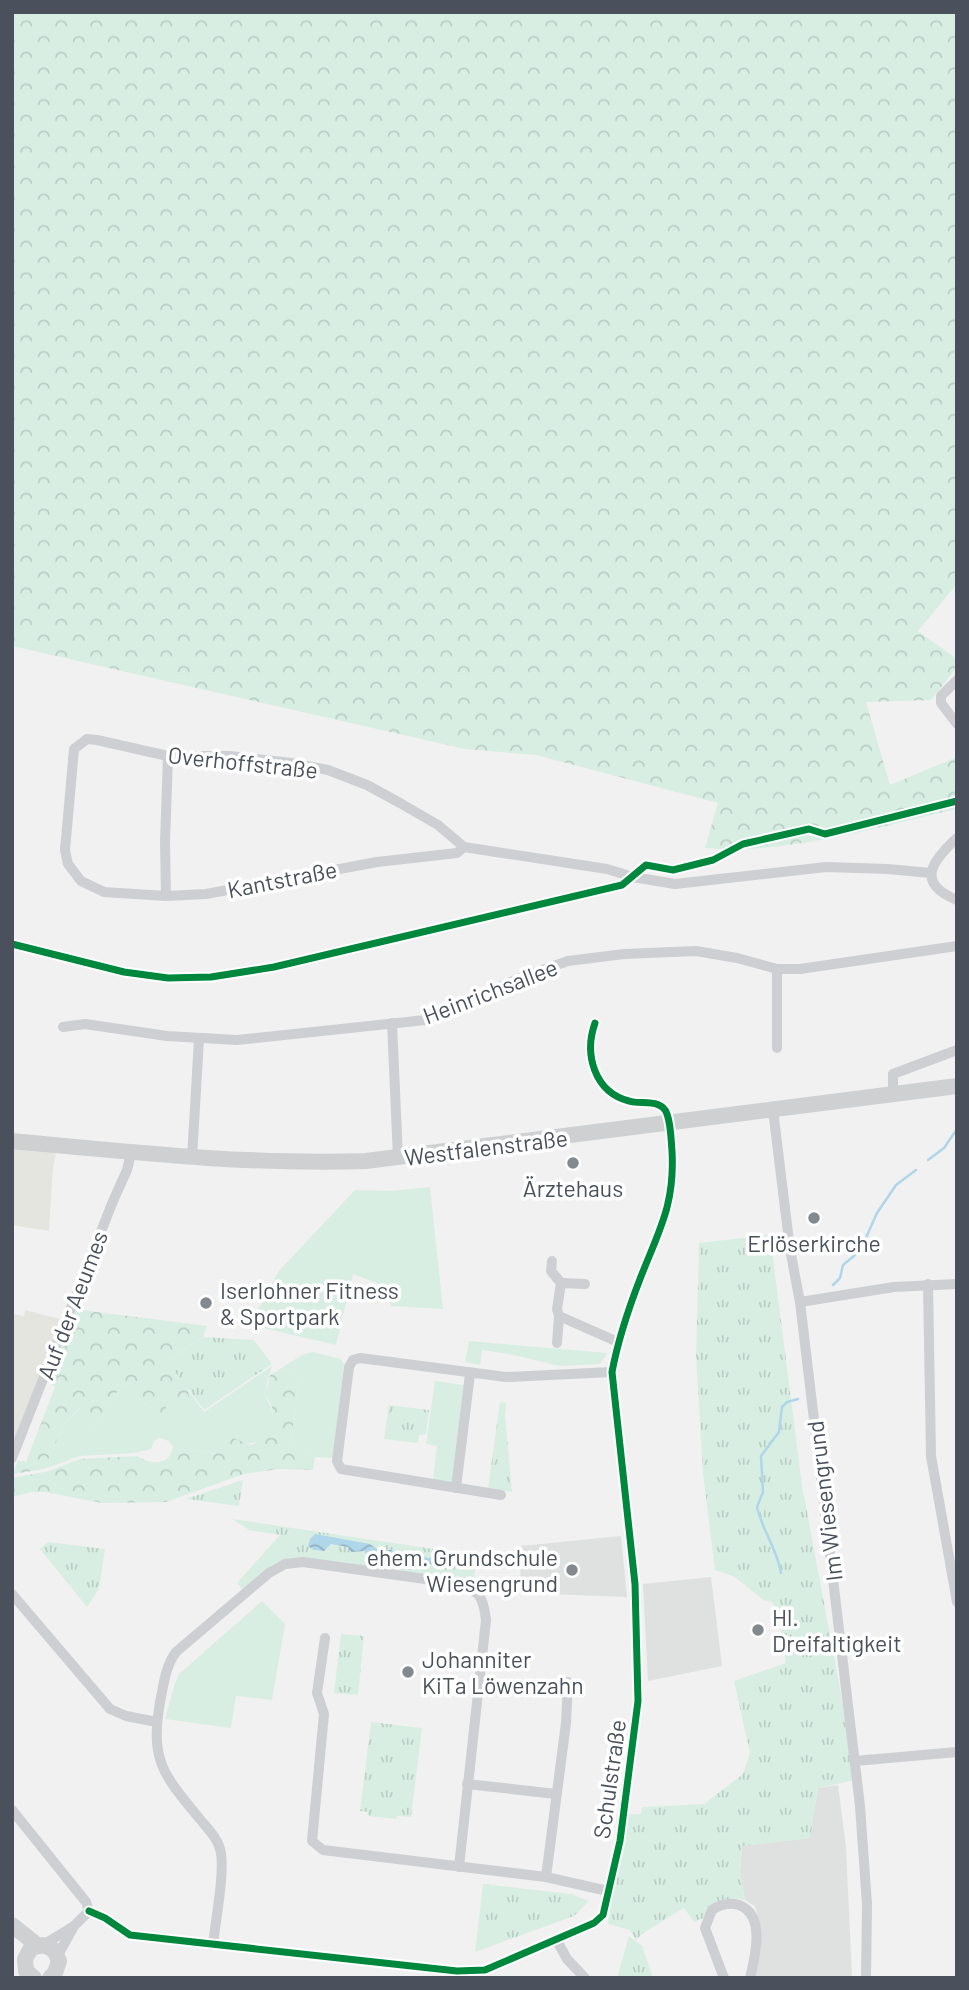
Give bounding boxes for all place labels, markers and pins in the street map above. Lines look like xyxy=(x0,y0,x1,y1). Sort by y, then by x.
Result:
marker: Ärztehaus xyxy=(565,1155,581,1171)
place label: Ärztehaus xyxy=(523,1174,623,1202)
marker: Erlöserkirche xyxy=(806,1210,822,1226)
place label: Erlöserkirche xyxy=(747,1229,881,1257)
place label: Iserlohner Fitness & Sportpark xyxy=(220,1276,399,1330)
marker: Iserlohner Fitness & Sportpark xyxy=(198,1295,214,1311)
place label: ehem. Grundschule Wiesengrund xyxy=(367,1543,558,1597)
marker: ehem. Grundschule Wiesengrund xyxy=(564,1562,580,1578)
place label: Hl. Dreifaltigkeit xyxy=(772,1603,902,1657)
marker: Hl. Dreifaltigkeit xyxy=(750,1622,766,1638)
place label: Johanniter KiTa Löwenzahn xyxy=(422,1645,584,1699)
marker: Johanniter KiTa Löwenzahn xyxy=(400,1664,416,1680)

